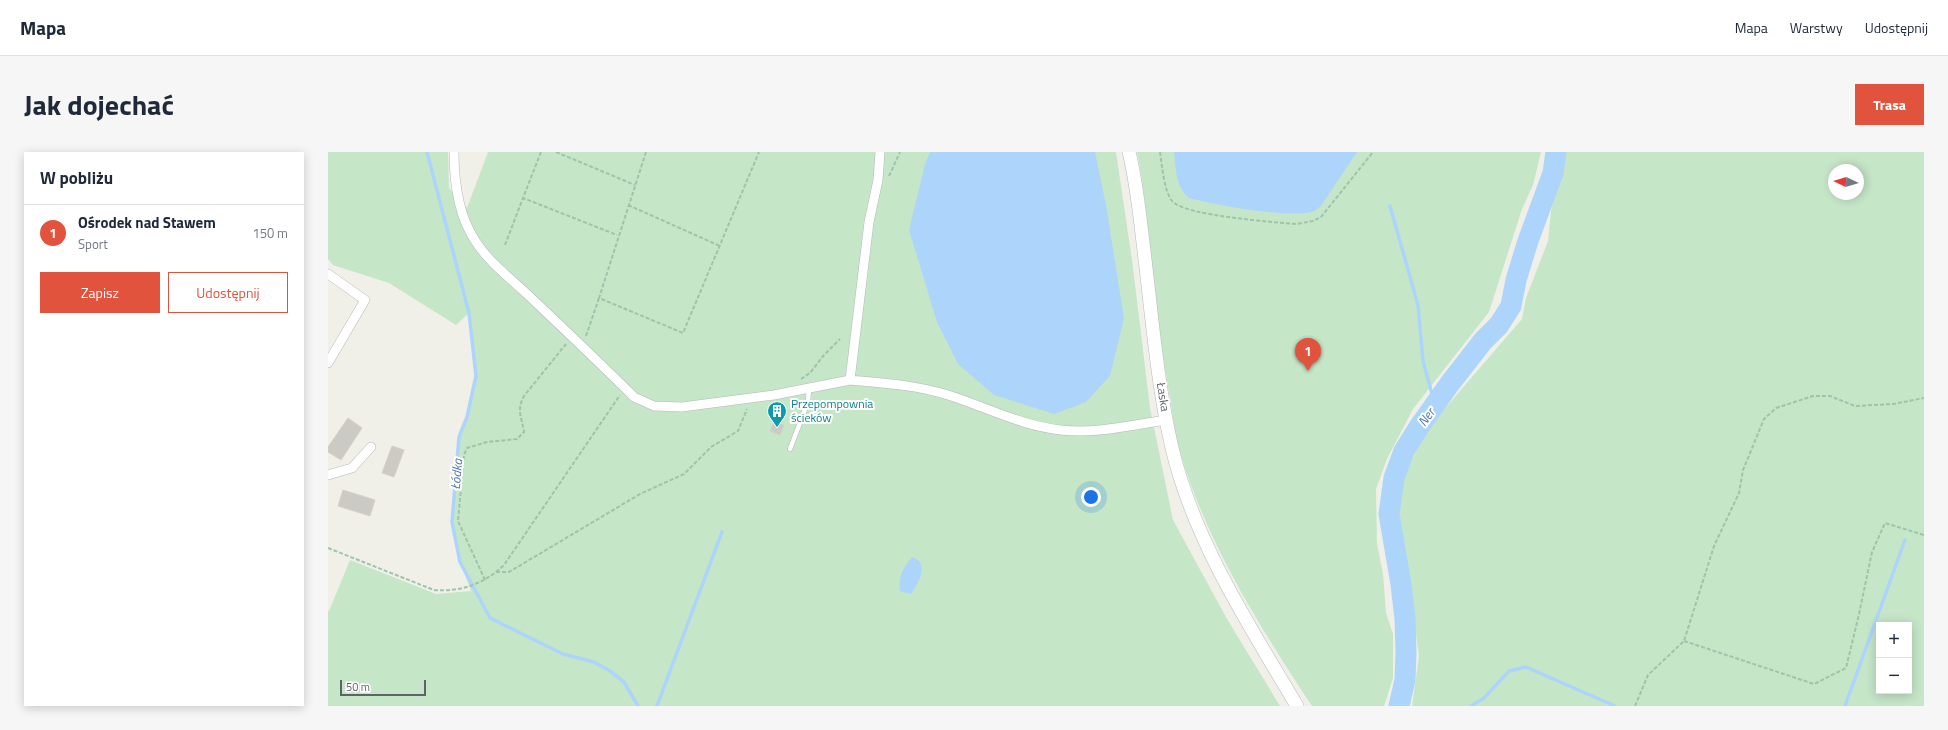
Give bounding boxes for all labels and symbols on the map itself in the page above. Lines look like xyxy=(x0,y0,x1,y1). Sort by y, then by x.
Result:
north arrow xyxy=(1828,164,1864,200)
pin: 1 xyxy=(1295,338,1321,371)
street label: Łaska xyxy=(1152,380,1175,413)
place label: Przepompownia ścieków xyxy=(791,394,873,427)
building icon: Przepompownia ścieków xyxy=(766,400,788,428)
water label: Ner xyxy=(1413,402,1441,430)
water label: Łódka xyxy=(445,456,467,490)
your location xyxy=(1081,487,1101,507)
scale bar xyxy=(340,678,426,697)

